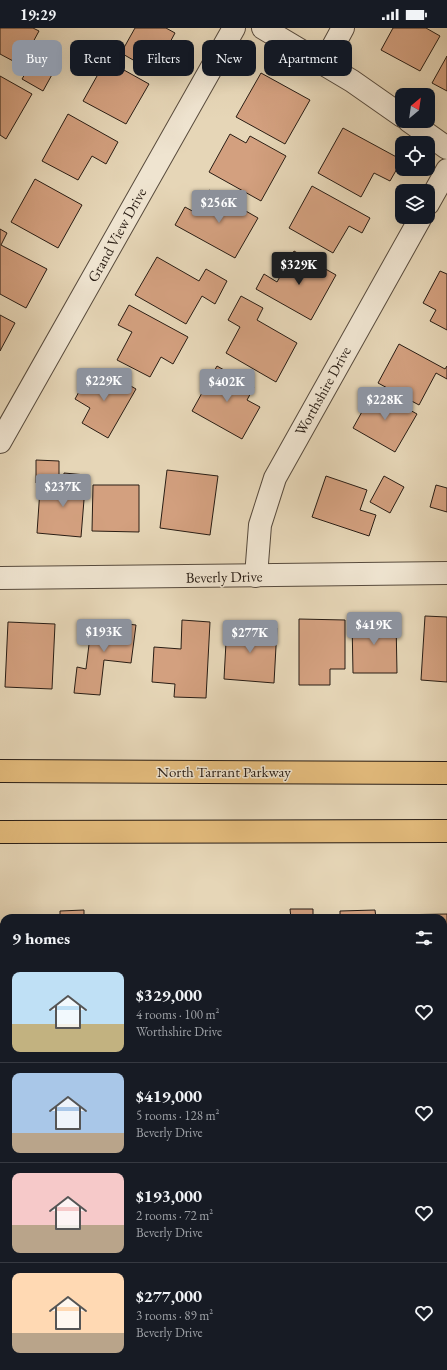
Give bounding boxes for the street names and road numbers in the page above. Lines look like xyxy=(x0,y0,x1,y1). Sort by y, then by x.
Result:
street label: Grand View Drive xyxy=(83,184,150,285)
street label: Worthshire Drive xyxy=(290,343,355,439)
street label: Beverly Drive xyxy=(185,566,263,587)
street label: North Tarrant Parkway xyxy=(157,762,291,781)

